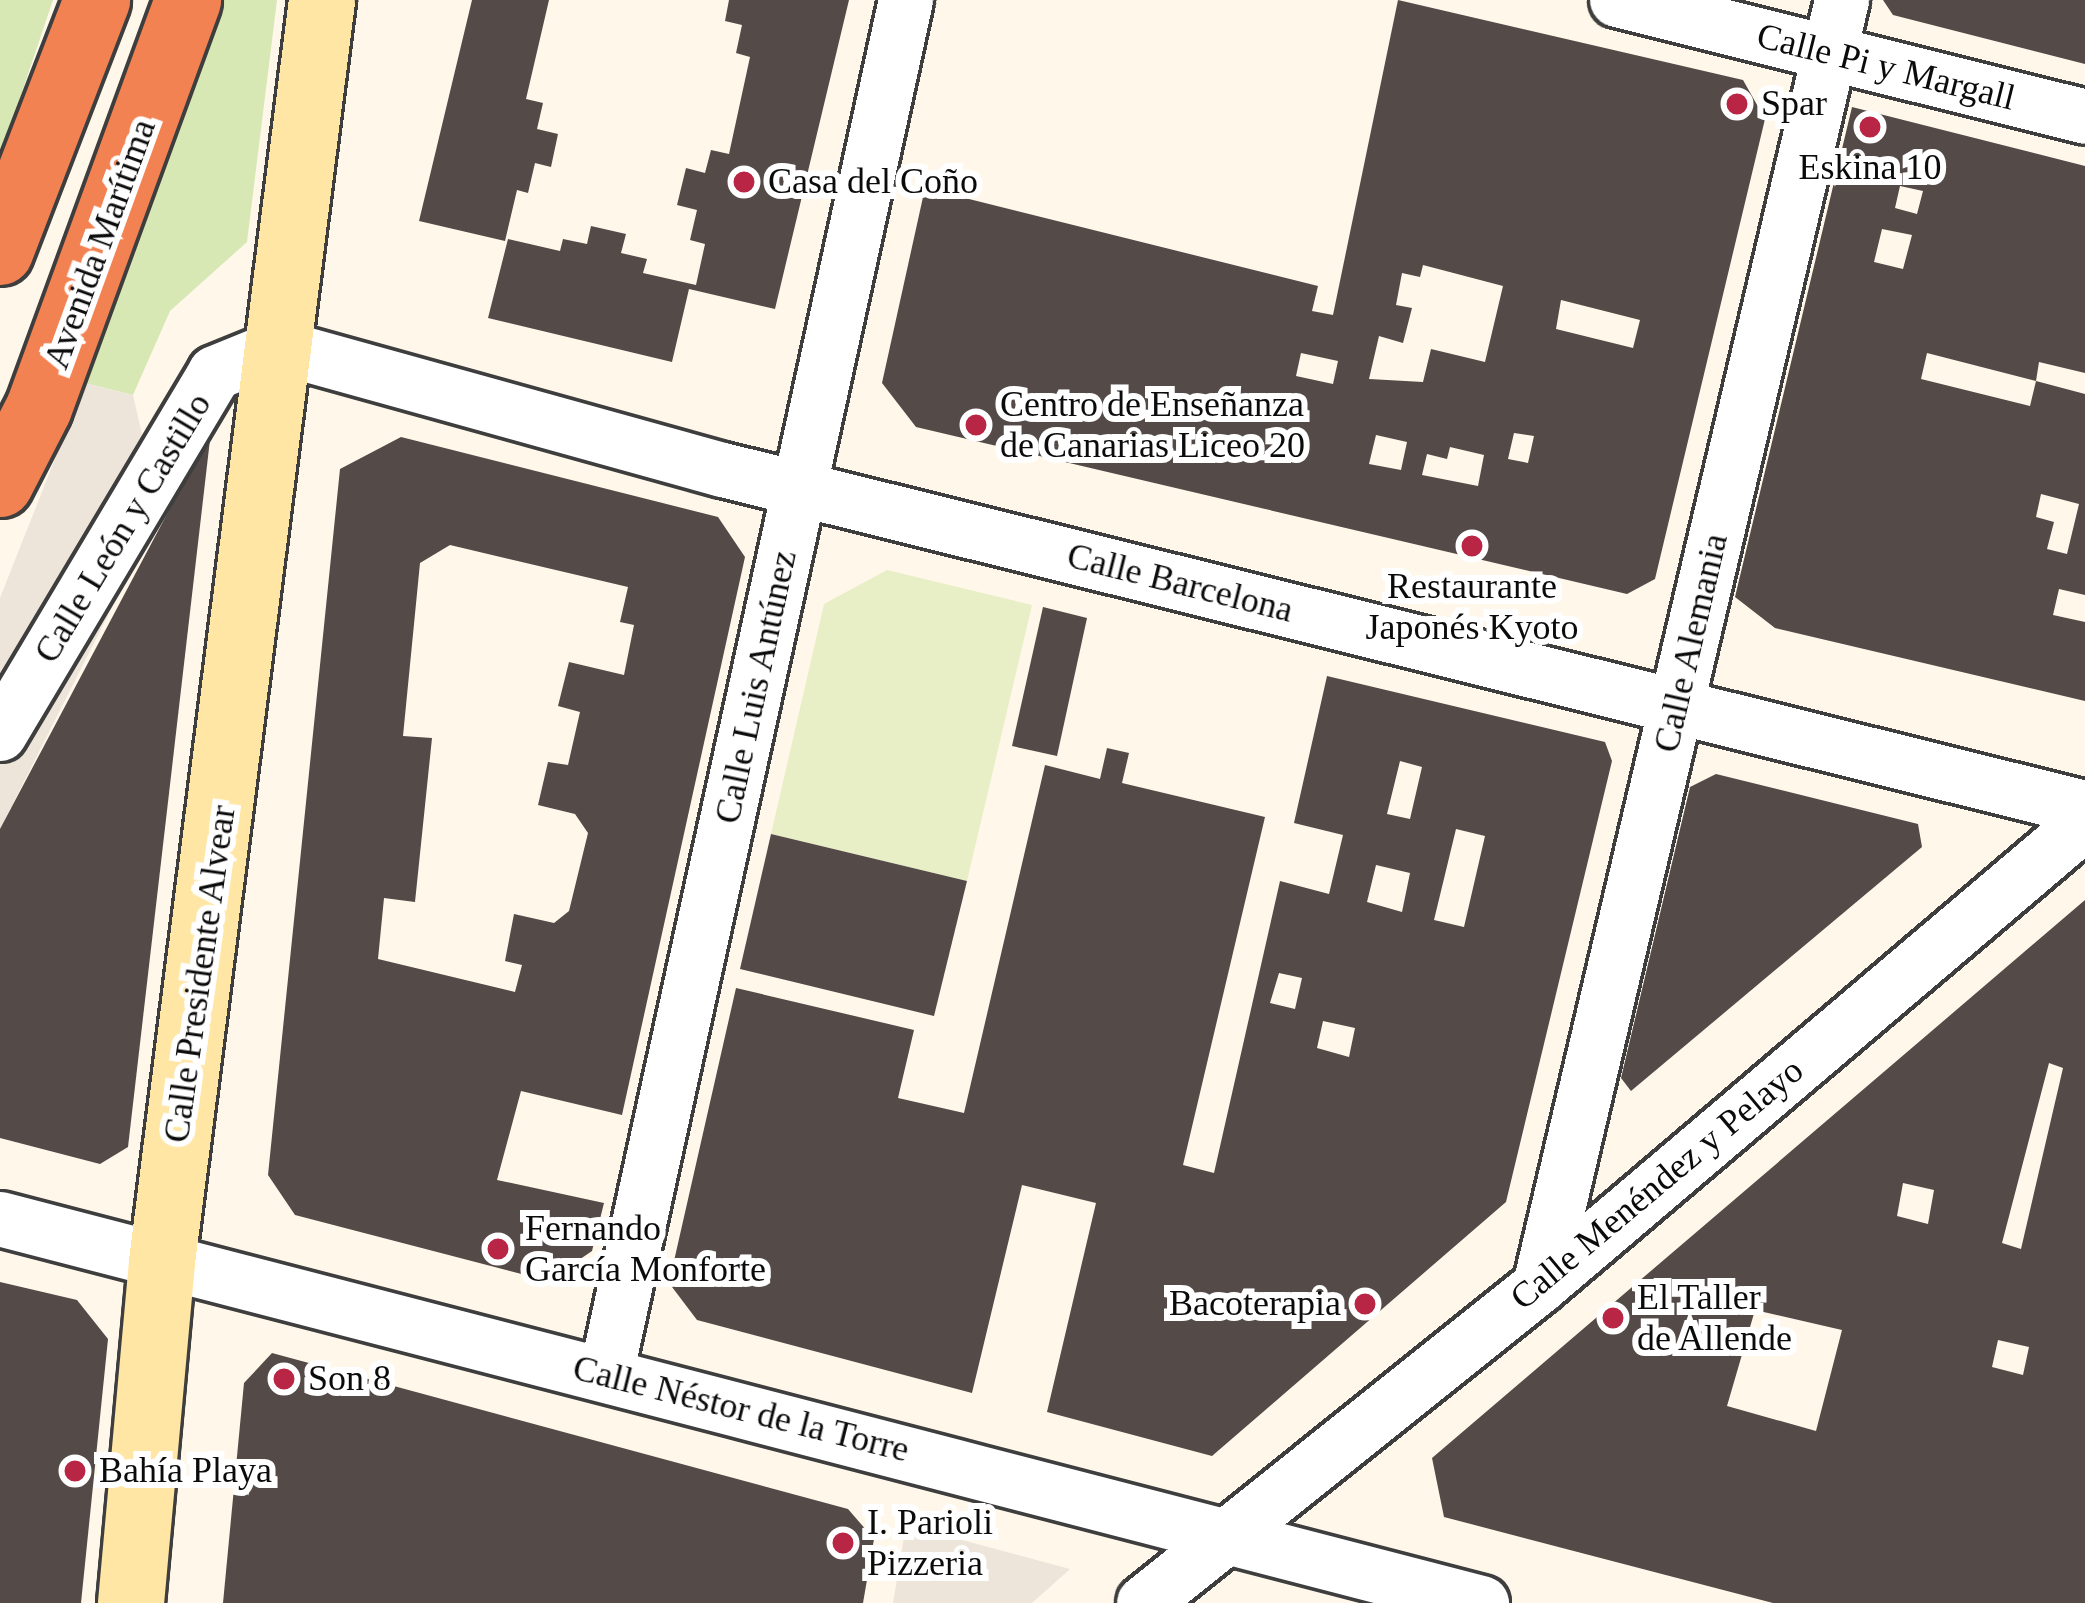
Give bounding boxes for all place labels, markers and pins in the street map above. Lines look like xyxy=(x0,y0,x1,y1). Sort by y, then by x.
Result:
place label: Spar xyxy=(1761,82,1827,126)
marker: Spar xyxy=(1724,91,1750,117)
marker: Eskina 10 xyxy=(1857,114,1883,140)
place label: Eskina 10 xyxy=(1799,146,1941,190)
place label: Casa del Coño xyxy=(768,160,978,204)
marker: Casa del Coño xyxy=(731,169,757,195)
place label: Centro de Enseñanza de Canarias Liceo 20 xyxy=(1000,382,1305,467)
marker: Centro de Enseñanza de Canarias Liceo 20 xyxy=(963,412,989,438)
marker: Restaurante Japonés Kyoto xyxy=(1459,533,1485,559)
place label: Restaurante Japonés Kyoto xyxy=(1366,564,1578,649)
place label: Fernando García Monforte xyxy=(525,1206,766,1291)
marker: Fernando García Monforte xyxy=(482,1233,514,1265)
place label: El Taller de Allende xyxy=(1637,1275,1794,1360)
place label: Bacoterapia xyxy=(1169,1282,1341,1326)
marker: Bacoterapia xyxy=(1352,1291,1378,1317)
marker: El Taller de Allende xyxy=(1600,1305,1626,1331)
place label: Son 8 xyxy=(308,1357,391,1401)
marker: Son 8 xyxy=(271,1366,297,1392)
place label: Bahía Playa xyxy=(99,1449,272,1493)
marker: Bahía Playa xyxy=(62,1458,88,1484)
place label: I. Parioli Pizzeria xyxy=(867,1500,993,1585)
marker: I. Parioli Pizzeria xyxy=(830,1530,856,1556)

